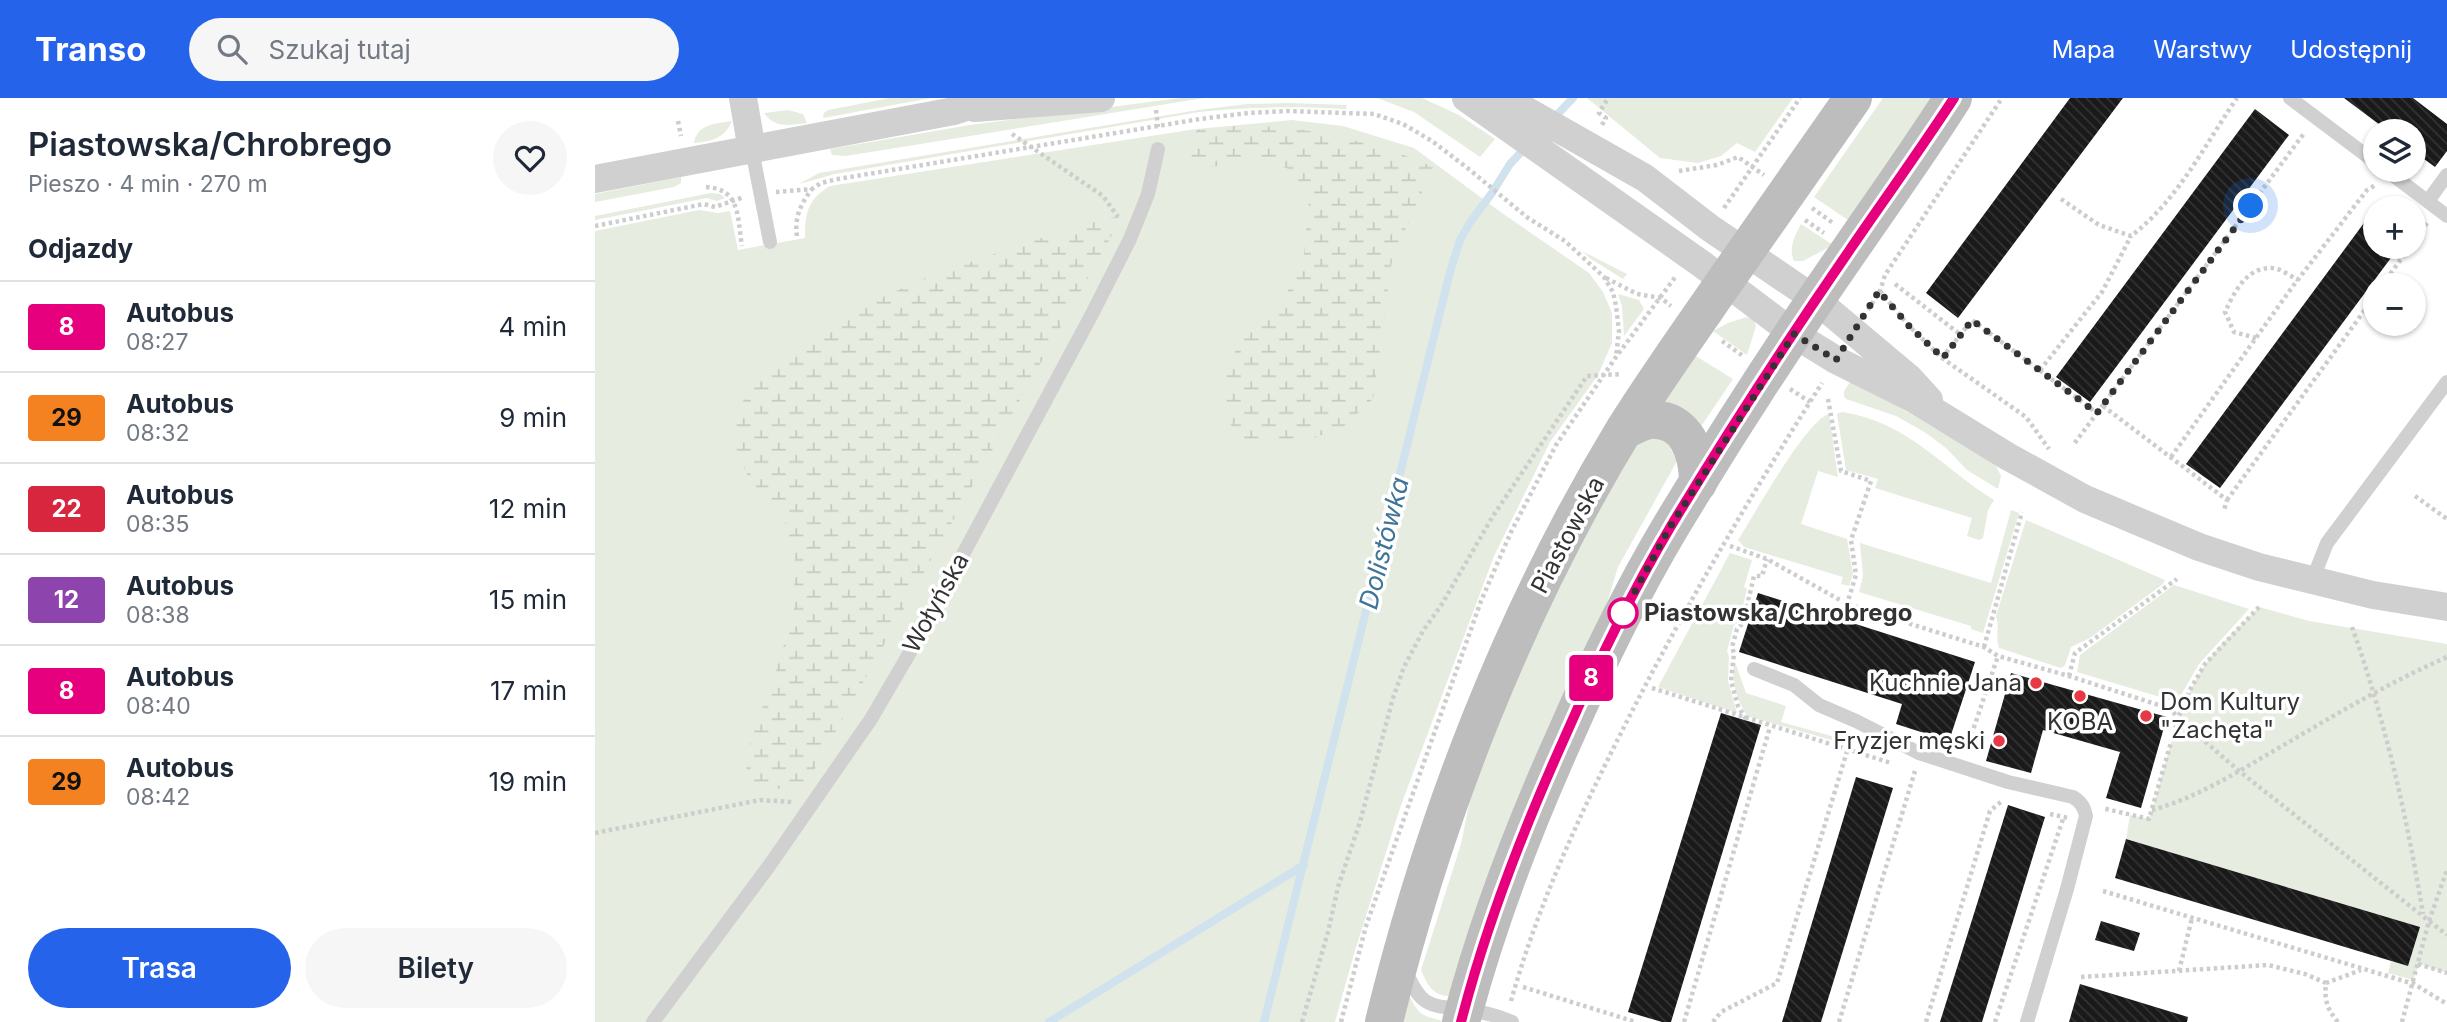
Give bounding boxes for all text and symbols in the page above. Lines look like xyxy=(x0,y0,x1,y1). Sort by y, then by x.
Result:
search box xyxy=(189,18,679,81)
text: Transo xyxy=(35,29,147,69)
icon: search xyxy=(213,30,251,68)
text: Szukaj tutaj xyxy=(269,34,411,65)
text: Mapa xyxy=(2052,35,2115,64)
text: Warstwy xyxy=(2153,35,2252,64)
text: Udostępnij xyxy=(2290,35,2412,64)
map controls xyxy=(2363,119,2426,336)
button: layers xyxy=(2363,119,2426,182)
button: heart xyxy=(493,121,567,195)
text: Piastowska/Chrobrego xyxy=(28,124,392,164)
text: Pieszo · 4 min · 270 m xyxy=(28,170,268,198)
your location xyxy=(2233,188,2268,223)
button: + xyxy=(2363,196,2426,259)
text: Odjazdy xyxy=(28,233,133,264)
button: − xyxy=(2363,273,2426,336)
text: Autobus xyxy=(126,297,234,328)
text: 4 min xyxy=(498,311,567,342)
text: 8 xyxy=(59,312,74,341)
text: 08:27 xyxy=(126,328,188,356)
text: Autobus xyxy=(126,388,234,419)
text: 9 min xyxy=(499,402,567,433)
text: 29 xyxy=(51,403,82,432)
text: 08:32 xyxy=(126,419,190,447)
street label: Piastowska xyxy=(1525,472,1610,598)
water label: Dolistówka xyxy=(1352,474,1415,612)
text: Autobus xyxy=(126,479,234,510)
text: 12 min xyxy=(489,493,567,524)
text: 22 xyxy=(51,494,82,523)
text: 08:35 xyxy=(126,510,190,538)
street label: Wołyńska xyxy=(896,548,975,658)
text: Autobus xyxy=(126,570,234,601)
text: 15 min xyxy=(489,584,567,615)
text: 12 xyxy=(54,585,79,614)
marker: Piastowska/Chrobrego xyxy=(1608,598,1638,628)
place label: Piastowska/Chrobrego xyxy=(1644,598,1913,627)
text: 08:38 xyxy=(126,601,190,629)
line badge: 8 xyxy=(1568,655,1614,701)
text: Autobus xyxy=(126,661,234,692)
text: 8 xyxy=(1583,663,1599,692)
place label: Kuchnie Jana xyxy=(1869,668,2022,697)
text: 17 min xyxy=(490,675,567,706)
marker: Kuchnie Jana xyxy=(2028,675,2044,691)
text: 8 xyxy=(59,676,74,705)
place label: Dom Kultury "Zachęta" xyxy=(2160,687,2300,744)
marker: KOBA xyxy=(2072,688,2088,704)
text: 08:40 xyxy=(126,692,191,720)
place label: KOBA xyxy=(2047,707,2113,736)
marker: Dom Kultury "Zachęta" xyxy=(2138,708,2154,724)
place label: Fryzjer męski xyxy=(1833,726,1985,755)
marker: Fryzjer męski xyxy=(1991,733,2007,749)
text: Autobus xyxy=(126,752,234,783)
text: 19 min xyxy=(489,766,567,797)
text: 29 xyxy=(51,767,82,796)
text: 08:42 xyxy=(126,783,190,811)
button: Trasa xyxy=(28,928,291,1008)
button: Bilety xyxy=(305,928,567,1008)

